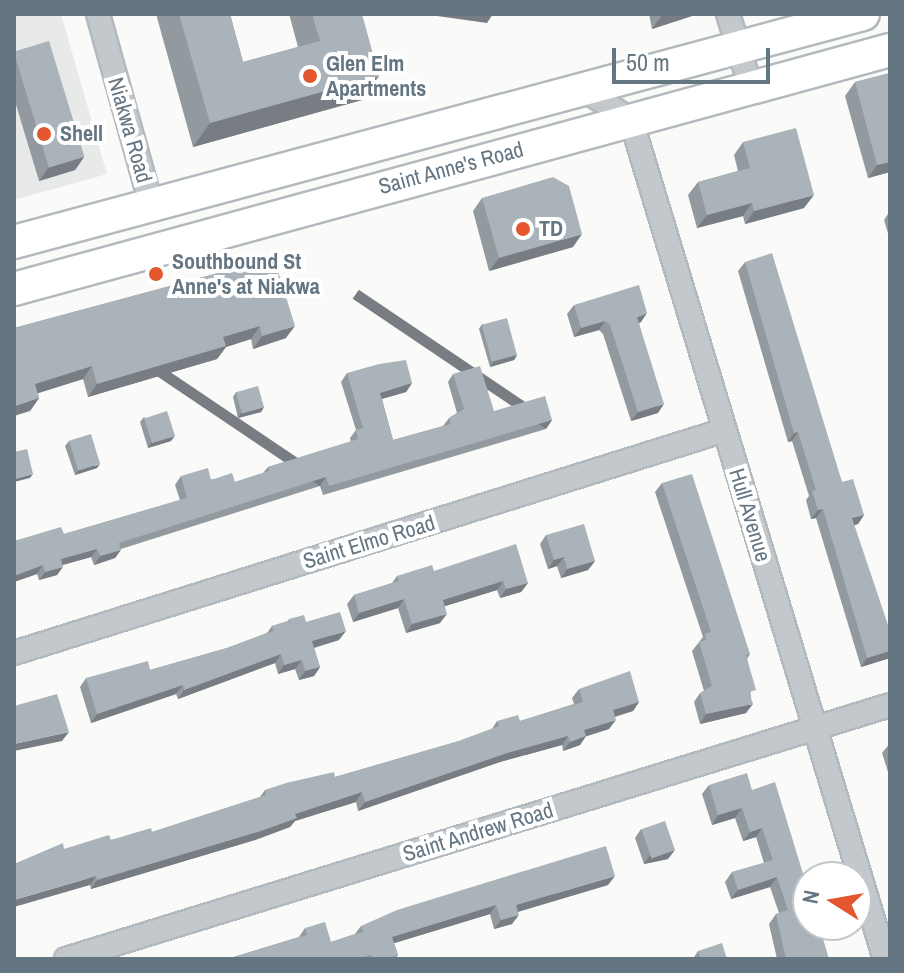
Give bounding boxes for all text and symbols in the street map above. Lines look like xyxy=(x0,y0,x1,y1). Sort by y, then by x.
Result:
scale bar xyxy=(616,32,774,82)
text: 50 m xyxy=(626,46,670,78)
place label: Glen Elm Apartments xyxy=(326,50,426,102)
marker: Glen Elm Apartments xyxy=(301,67,319,85)
street label: Niakwa Road xyxy=(102,74,158,186)
place label: Shell xyxy=(60,121,103,147)
marker: Shell xyxy=(35,125,53,143)
street label: Saint Anne's Road xyxy=(375,136,527,200)
place label: TD xyxy=(539,216,563,242)
marker: TD xyxy=(514,220,532,238)
place label: Southbound St Anne's at Niakwa xyxy=(172,248,320,300)
marker: Southbound St Anne's at Niakwa xyxy=(147,265,165,283)
street label: Hull Avenue xyxy=(723,465,777,565)
street label: Saint Elmo Road xyxy=(300,509,438,575)
street label: Saint Andrew Road xyxy=(399,797,557,867)
north arrow xyxy=(792,861,872,941)
text: N xyxy=(794,888,826,906)

